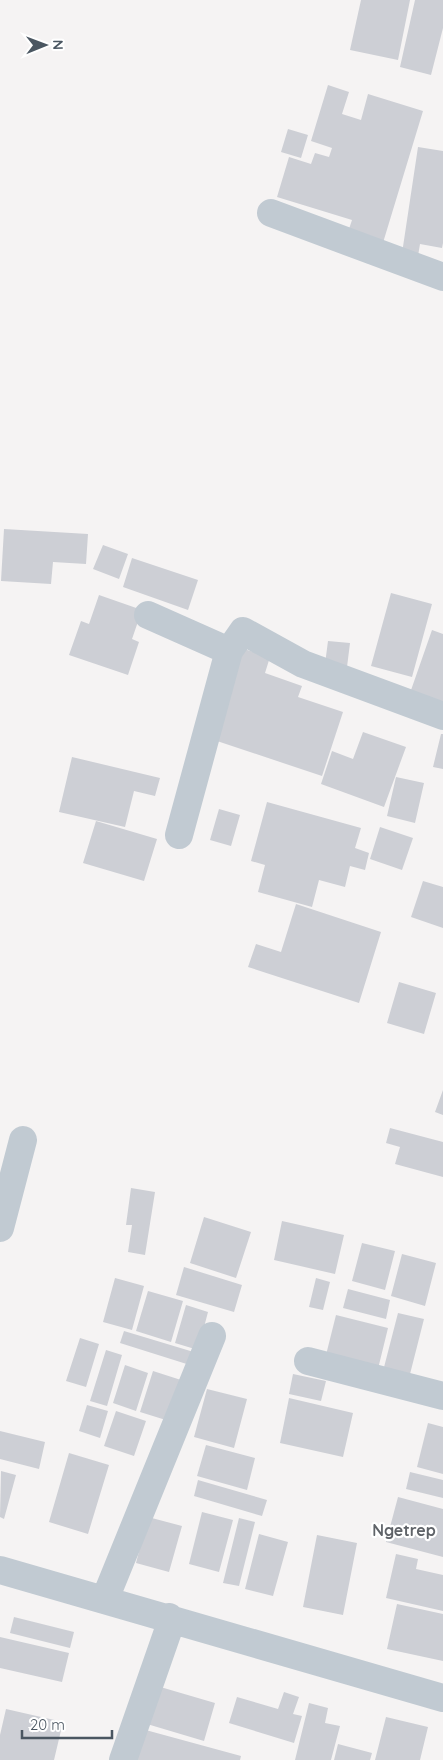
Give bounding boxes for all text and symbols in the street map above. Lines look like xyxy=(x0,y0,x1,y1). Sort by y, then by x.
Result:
north arrow xyxy=(20,20,70,70)
text: N xyxy=(49,39,67,50)
district label: Ngetrep xyxy=(372,1520,436,1540)
scale bar xyxy=(22,1708,112,1740)
text: 20 m xyxy=(30,1715,65,1734)

